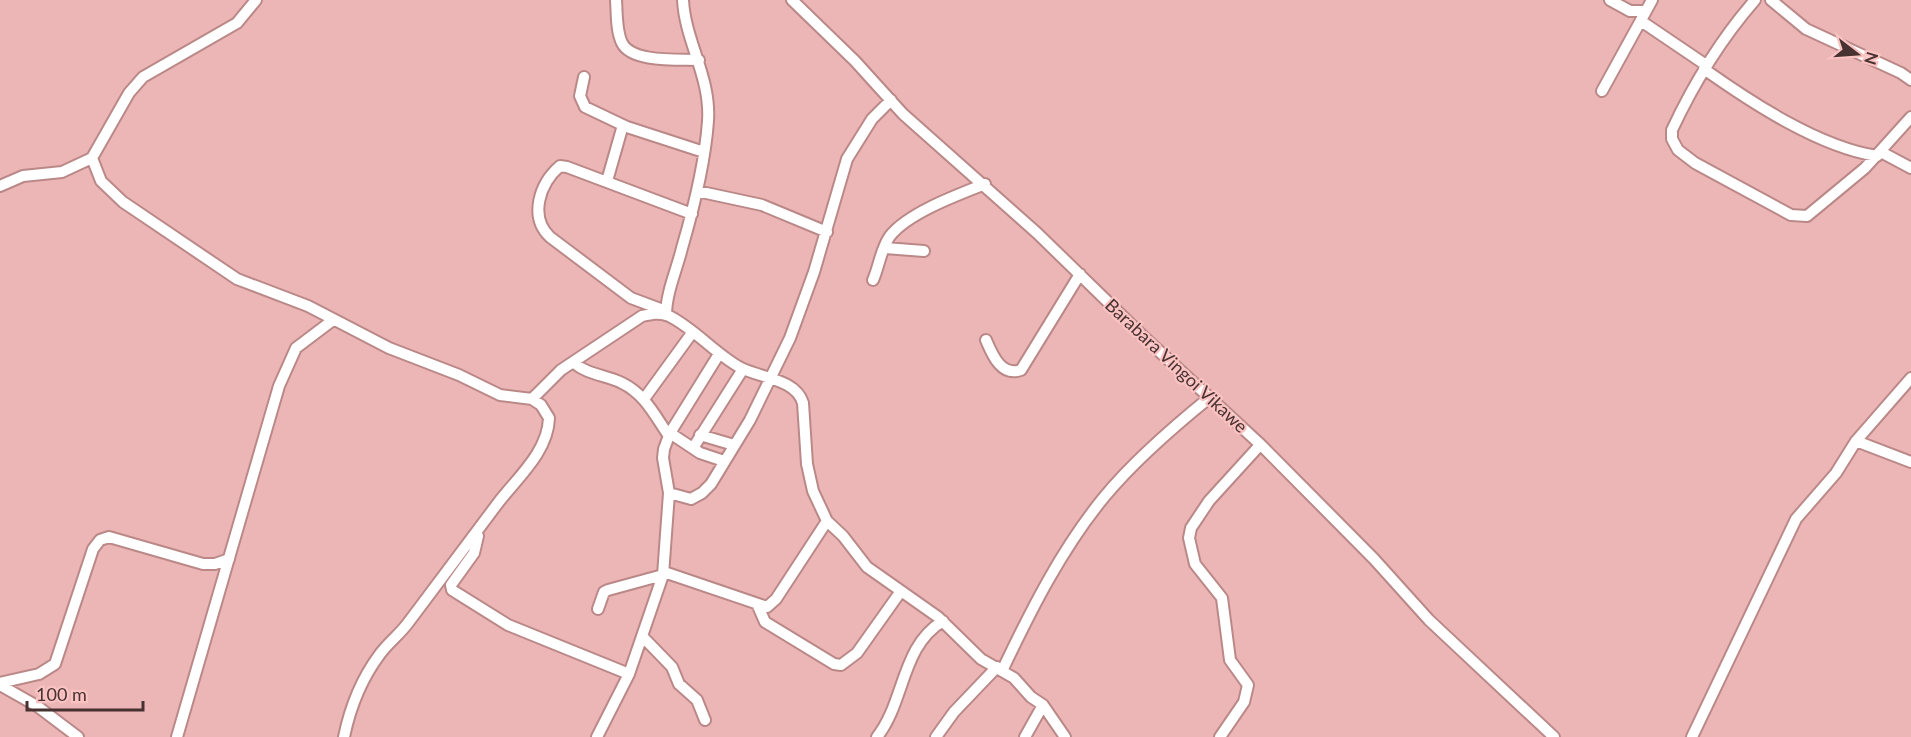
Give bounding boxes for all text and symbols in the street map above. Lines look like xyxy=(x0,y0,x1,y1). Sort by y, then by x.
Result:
north arrow xyxy=(1827,24,1887,84)
text: N xyxy=(1861,50,1883,67)
street label: Barabara Vingoi Vikawe xyxy=(1101,294,1252,437)
scale bar xyxy=(27,674,142,712)
text: 100 m xyxy=(36,683,87,705)

